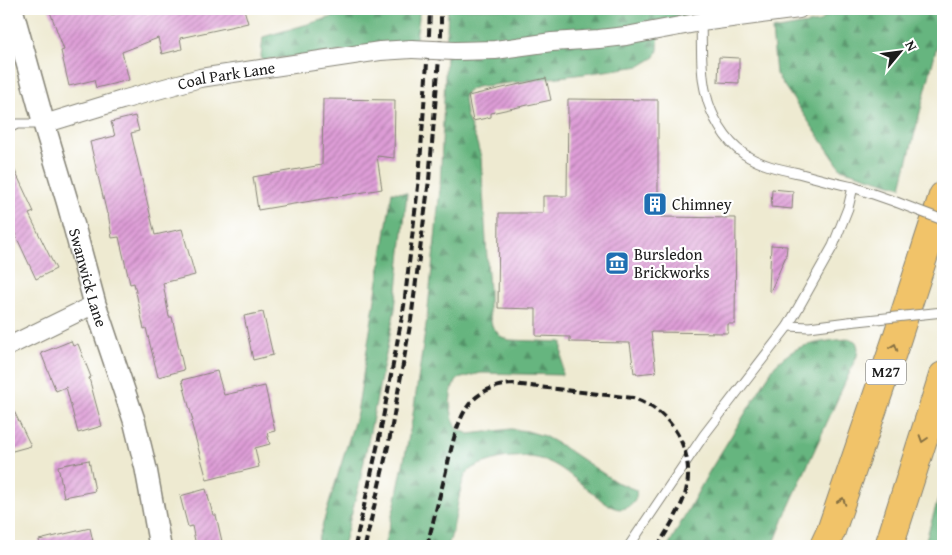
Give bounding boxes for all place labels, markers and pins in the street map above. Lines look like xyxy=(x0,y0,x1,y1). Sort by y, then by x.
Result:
building icon: Chimney xyxy=(642,191,668,217)
place label: Chimney xyxy=(672,192,732,216)
place label: Bursledon Brickworks xyxy=(634,242,709,284)
museum icon: Bursledon Brickworks xyxy=(604,250,630,276)

